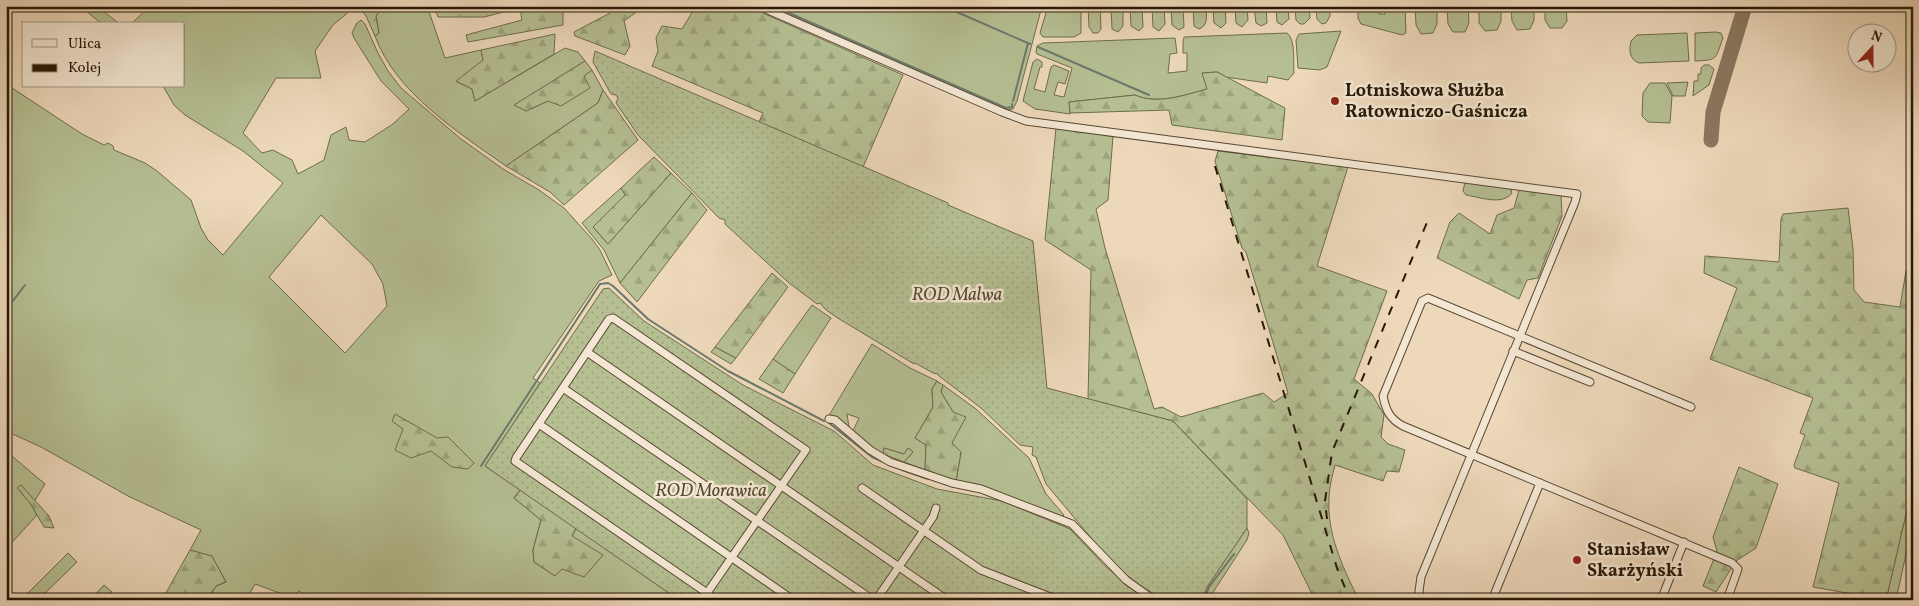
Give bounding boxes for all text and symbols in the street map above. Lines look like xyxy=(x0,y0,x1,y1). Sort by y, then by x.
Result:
legend xyxy=(22,22,185,88)
north arrow xyxy=(1846,22,1896,72)
text: N xyxy=(1868,27,1884,48)
text: Ulica xyxy=(68,34,101,55)
text: Kolej xyxy=(68,58,101,79)
place label: Lotniskowa Służba Ratowniczo-Gaśnicza xyxy=(1345,79,1528,125)
marker: Lotniskowa Służba Ratowniczo-Gaśnicza xyxy=(1329,95,1341,107)
park label: ROD Malwa xyxy=(912,283,1002,308)
park label: ROD Morawica xyxy=(655,479,767,504)
place label: Stanisław Skarżyński xyxy=(1587,538,1683,584)
marker: Stanisław Skarżyński xyxy=(1571,554,1583,566)

